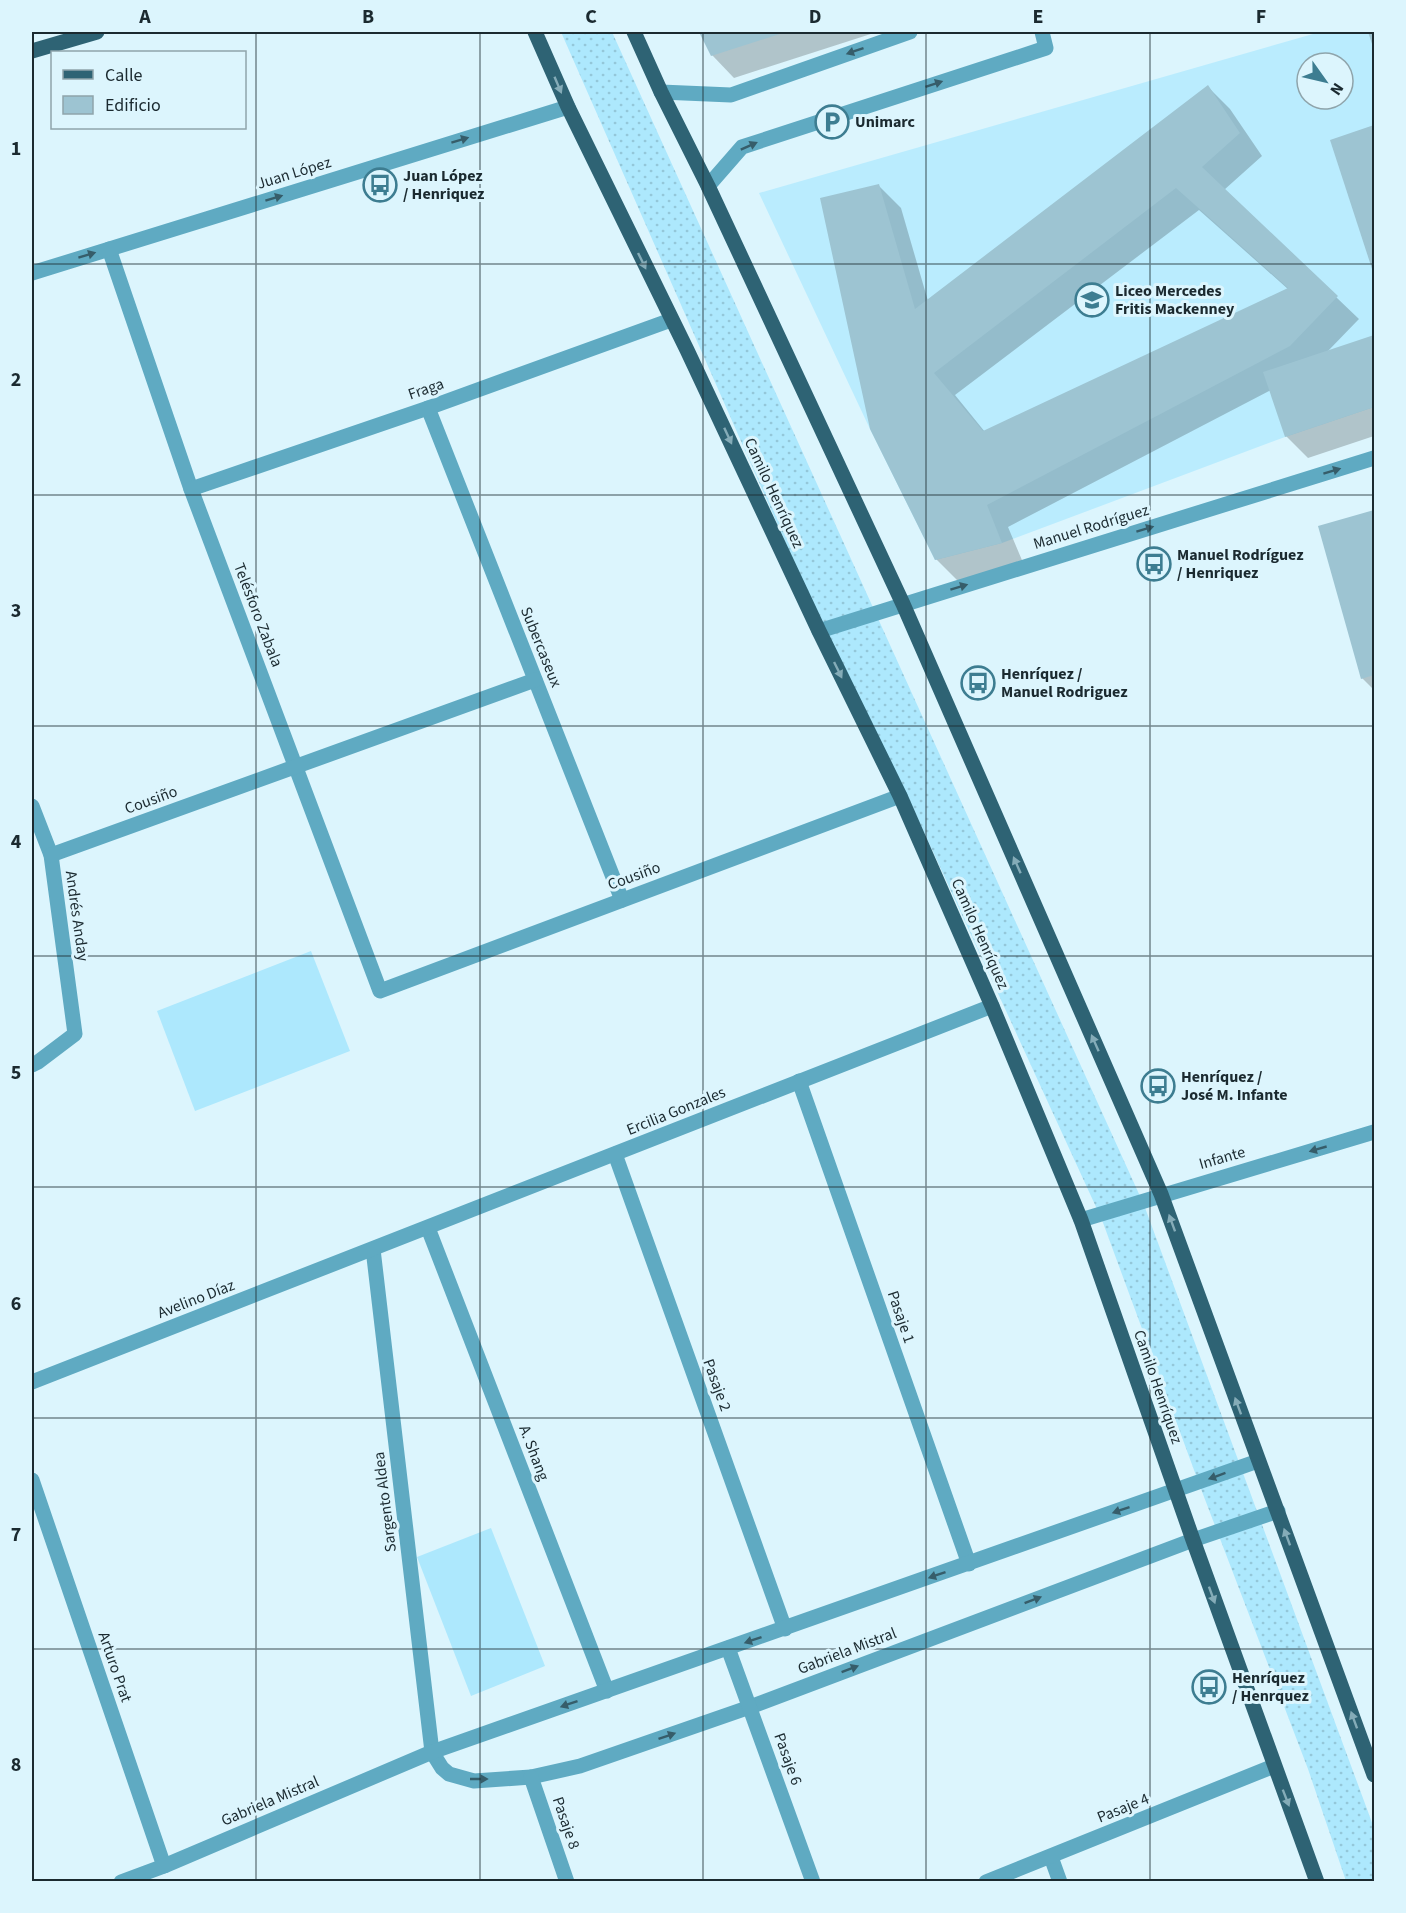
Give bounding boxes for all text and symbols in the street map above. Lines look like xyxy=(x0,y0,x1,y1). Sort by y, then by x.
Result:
text: A xyxy=(138,3,151,31)
text: B xyxy=(362,3,374,31)
text: C xyxy=(585,3,597,31)
text: D xyxy=(809,3,821,31)
text: E xyxy=(1033,3,1043,31)
text: F xyxy=(1256,3,1266,31)
one-way arrow xyxy=(846,46,864,56)
legend xyxy=(51,51,246,129)
north arrow xyxy=(1295,51,1355,111)
text: Calle xyxy=(105,63,143,88)
one-way arrow xyxy=(553,77,563,95)
text: N xyxy=(1325,78,1349,99)
one-way arrow xyxy=(925,79,943,89)
text: Edificio xyxy=(105,93,161,118)
parking icon: Unimarc xyxy=(814,104,850,140)
place label: Unimarc xyxy=(855,111,916,133)
text: 1 xyxy=(11,135,21,163)
one-way arrow xyxy=(451,135,469,144)
one-way arrow xyxy=(740,141,758,151)
street label: Juan López xyxy=(254,151,334,195)
place label: Juan López / Henriquez xyxy=(403,165,484,205)
bus stop icon: Juan López / Henriquez xyxy=(362,167,398,203)
one-way arrow xyxy=(265,193,283,202)
one-way arrow xyxy=(78,250,96,260)
one-way arrow xyxy=(637,252,647,270)
place label: Liceo Mercedes Fritis Mackenney xyxy=(1115,280,1235,320)
school or university icon: Liceo Mercedes Fritis Mackenney xyxy=(1074,282,1110,318)
text: 2 xyxy=(11,366,21,394)
street label: Fraga xyxy=(405,373,447,405)
one-way arrow xyxy=(723,428,732,445)
street label: Camilo Henríquez xyxy=(739,434,809,552)
one-way arrow xyxy=(1323,466,1341,475)
street label: Manuel Rodríguez xyxy=(1030,499,1152,555)
one-way arrow xyxy=(1136,524,1154,533)
place label: Manuel Rodríguez / Henriquez xyxy=(1177,544,1304,584)
bus stop icon: Manuel Rodríguez / Henriquez xyxy=(1136,546,1172,582)
street label: Telésforo Zabala xyxy=(228,560,288,670)
one-way arrow xyxy=(950,582,968,591)
text: 3 xyxy=(11,597,21,625)
street label: Subercaseux xyxy=(515,603,567,691)
one-way arrow xyxy=(833,661,843,678)
place label: Henríquez / Manuel Rodriguez xyxy=(1001,663,1128,703)
bus stop icon: Henríquez / Manuel Rodriguez xyxy=(960,665,996,701)
street label: Cousiño xyxy=(122,780,180,820)
text: 4 xyxy=(11,828,22,856)
one-way arrow xyxy=(1012,855,1022,873)
street label: Cousiño xyxy=(605,856,663,896)
street label: Andrés Anday xyxy=(60,869,94,963)
street label: Camilo Henríquez xyxy=(946,875,1014,993)
one-way arrow xyxy=(1091,1035,1100,1052)
text: 5 xyxy=(11,1059,21,1087)
place label: Henríquez / José M. Infante xyxy=(1181,1066,1288,1106)
bus stop icon: Henríquez / José M. Infante xyxy=(1140,1068,1176,1104)
street label: Ercilia Gonzales xyxy=(623,1081,729,1141)
street label: Infante xyxy=(1196,1141,1248,1175)
one-way arrow xyxy=(1309,1145,1327,1154)
one-way arrow xyxy=(1166,1214,1176,1232)
street label: Avelino Díaz xyxy=(154,1274,238,1324)
street label: Pasaje 1 xyxy=(882,1288,920,1346)
text: 6 xyxy=(11,1290,21,1318)
street label: Camilo Henríquez xyxy=(1128,1327,1188,1447)
street label: Pasaje 2 xyxy=(697,1356,737,1414)
one-way arrow xyxy=(1233,1397,1243,1415)
street label: A. Shang xyxy=(513,1422,555,1484)
street label: Sargento Aldea xyxy=(368,1451,402,1553)
one-way arrow xyxy=(1208,1472,1226,1482)
one-way arrow xyxy=(1111,1506,1129,1516)
text: 7 xyxy=(11,1521,21,1549)
one-way arrow xyxy=(1282,1528,1291,1546)
one-way arrow xyxy=(928,1571,946,1581)
one-way arrow xyxy=(1208,1586,1218,1604)
one-way arrow xyxy=(1024,1595,1042,1604)
street label: Gabriela Mistral xyxy=(794,1622,900,1680)
street label: Arturo Prat xyxy=(93,1629,137,1706)
one-way arrow xyxy=(744,1635,762,1645)
one-way arrow xyxy=(842,1664,860,1674)
place label: Henríquez / Henrquez xyxy=(1232,1667,1309,1707)
bus stop icon: Henríquez / Henrquez xyxy=(1191,1669,1227,1705)
one-way arrow xyxy=(559,1700,577,1710)
one-way arrow xyxy=(1349,1711,1359,1729)
one-way arrow xyxy=(658,1730,676,1740)
street label: Pasaje 6 xyxy=(768,1730,808,1788)
text: 8 xyxy=(11,1751,21,1779)
street label: Gabriela Mistral xyxy=(218,1771,322,1831)
one-way arrow xyxy=(469,1774,488,1784)
street label: Pasaje 4 xyxy=(1094,1788,1152,1828)
one-way arrow xyxy=(1281,1789,1291,1807)
street label: Pasaje 8 xyxy=(547,1794,585,1852)

